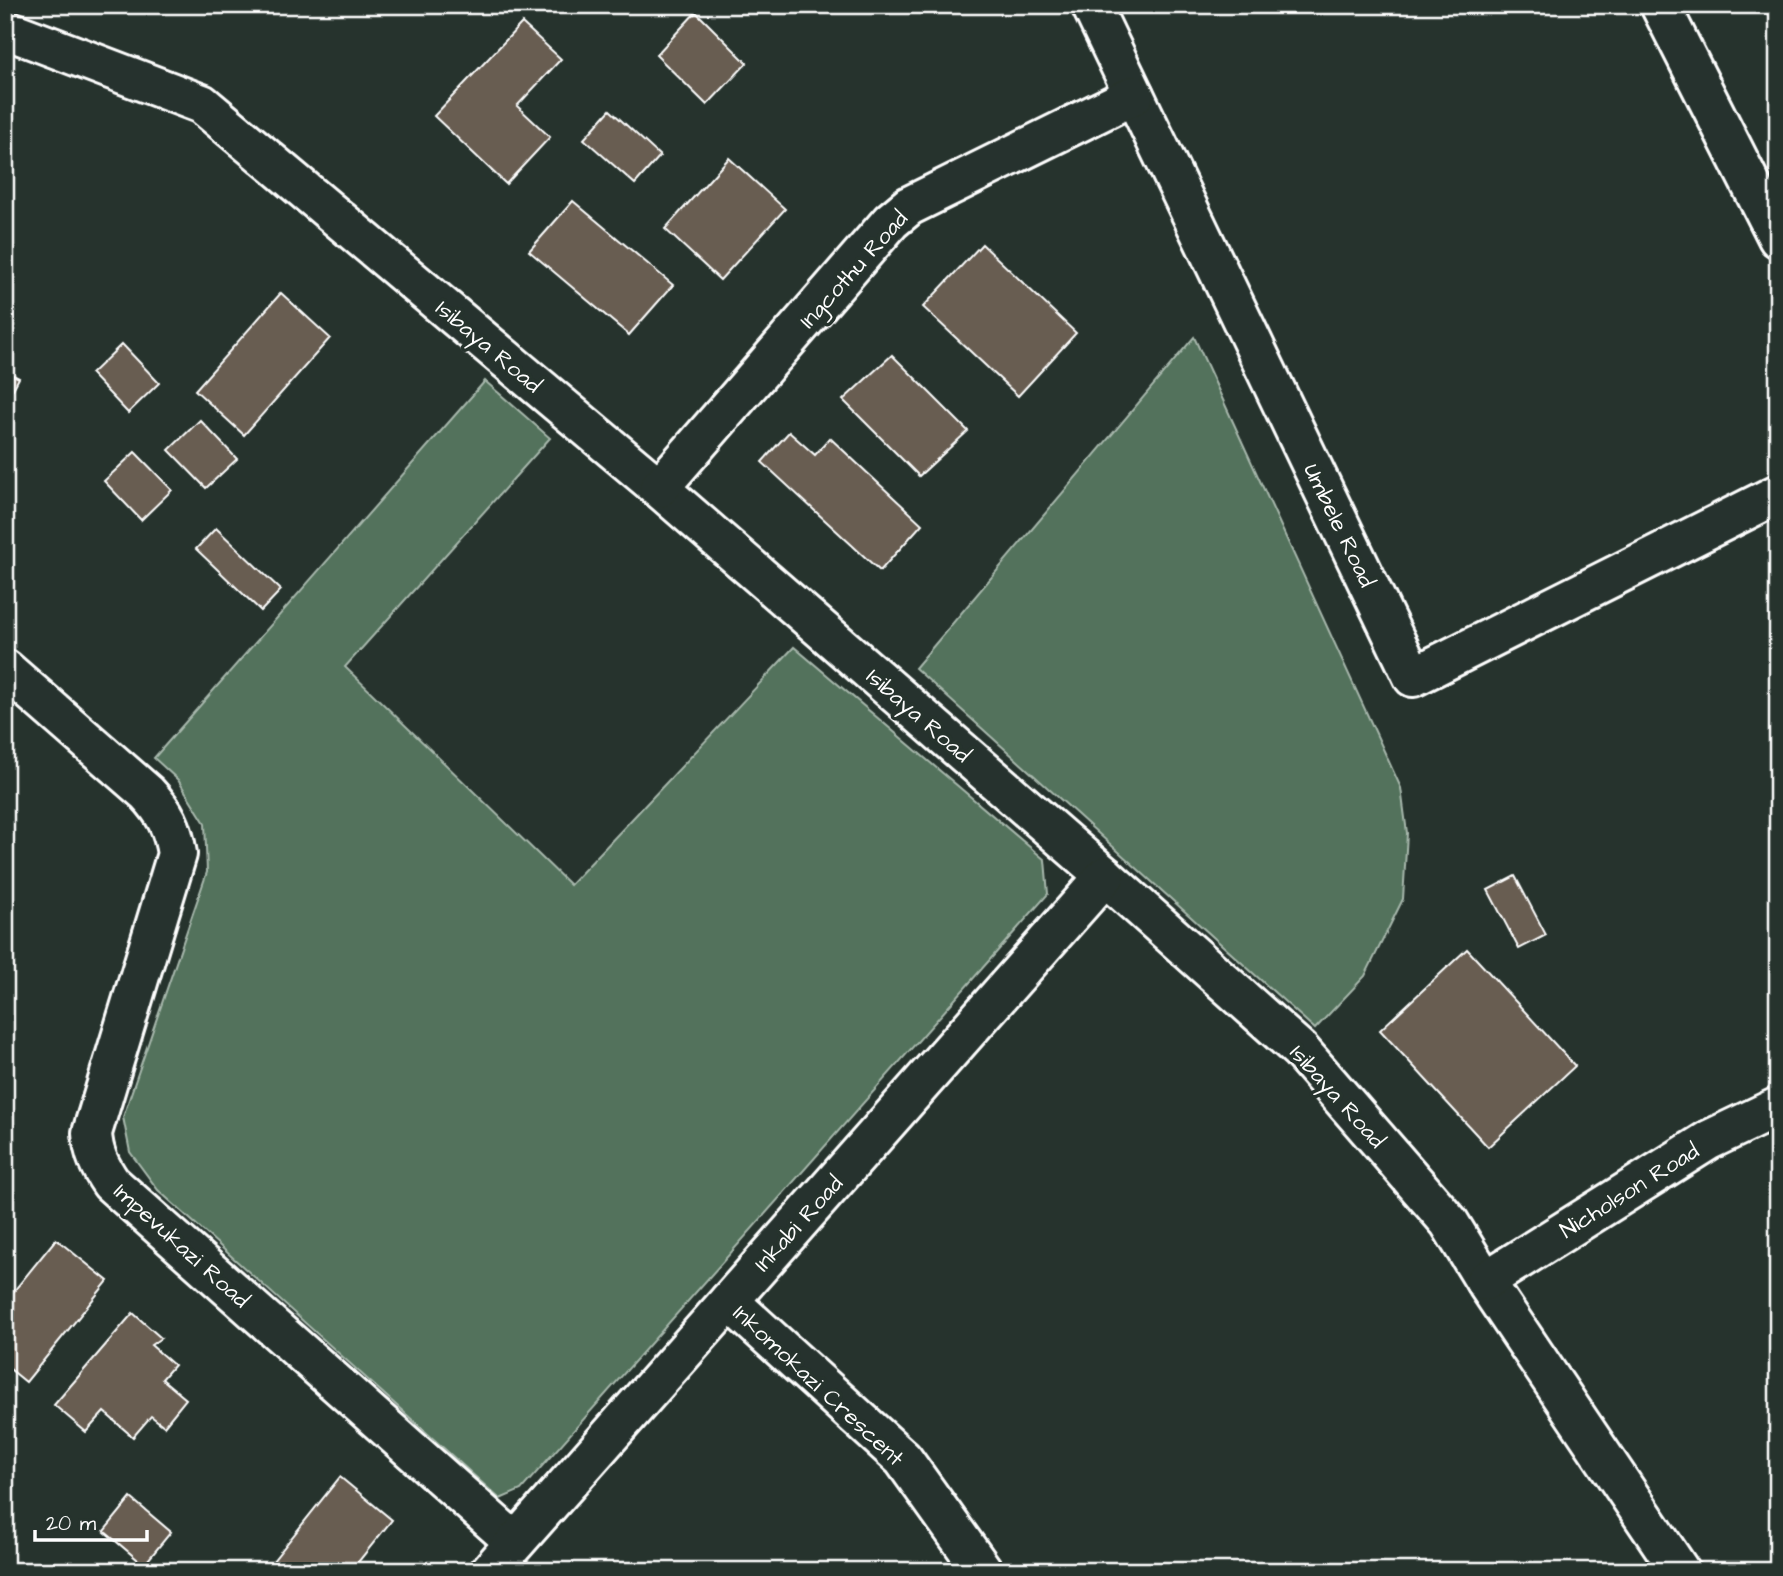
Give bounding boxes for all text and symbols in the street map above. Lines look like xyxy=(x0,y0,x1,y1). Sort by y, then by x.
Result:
street label: Ingcothu Road xyxy=(792,204,916,336)
street label: Isibaya Road xyxy=(428,293,548,402)
street label: Umbele Road xyxy=(1295,458,1383,593)
street label: Isibaya Road xyxy=(858,661,978,771)
street label: Isibaya Road xyxy=(1281,1038,1393,1156)
street label: Nicholson Road xyxy=(1554,1135,1705,1246)
street label: Inkabi Road xyxy=(747,1169,851,1279)
street label: Impevukazi Road xyxy=(106,1176,256,1316)
street label: Inkomokazi Crescent xyxy=(726,1298,911,1474)
scale bar xyxy=(35,1499,147,1543)
text: 20 m xyxy=(46,1509,97,1538)

